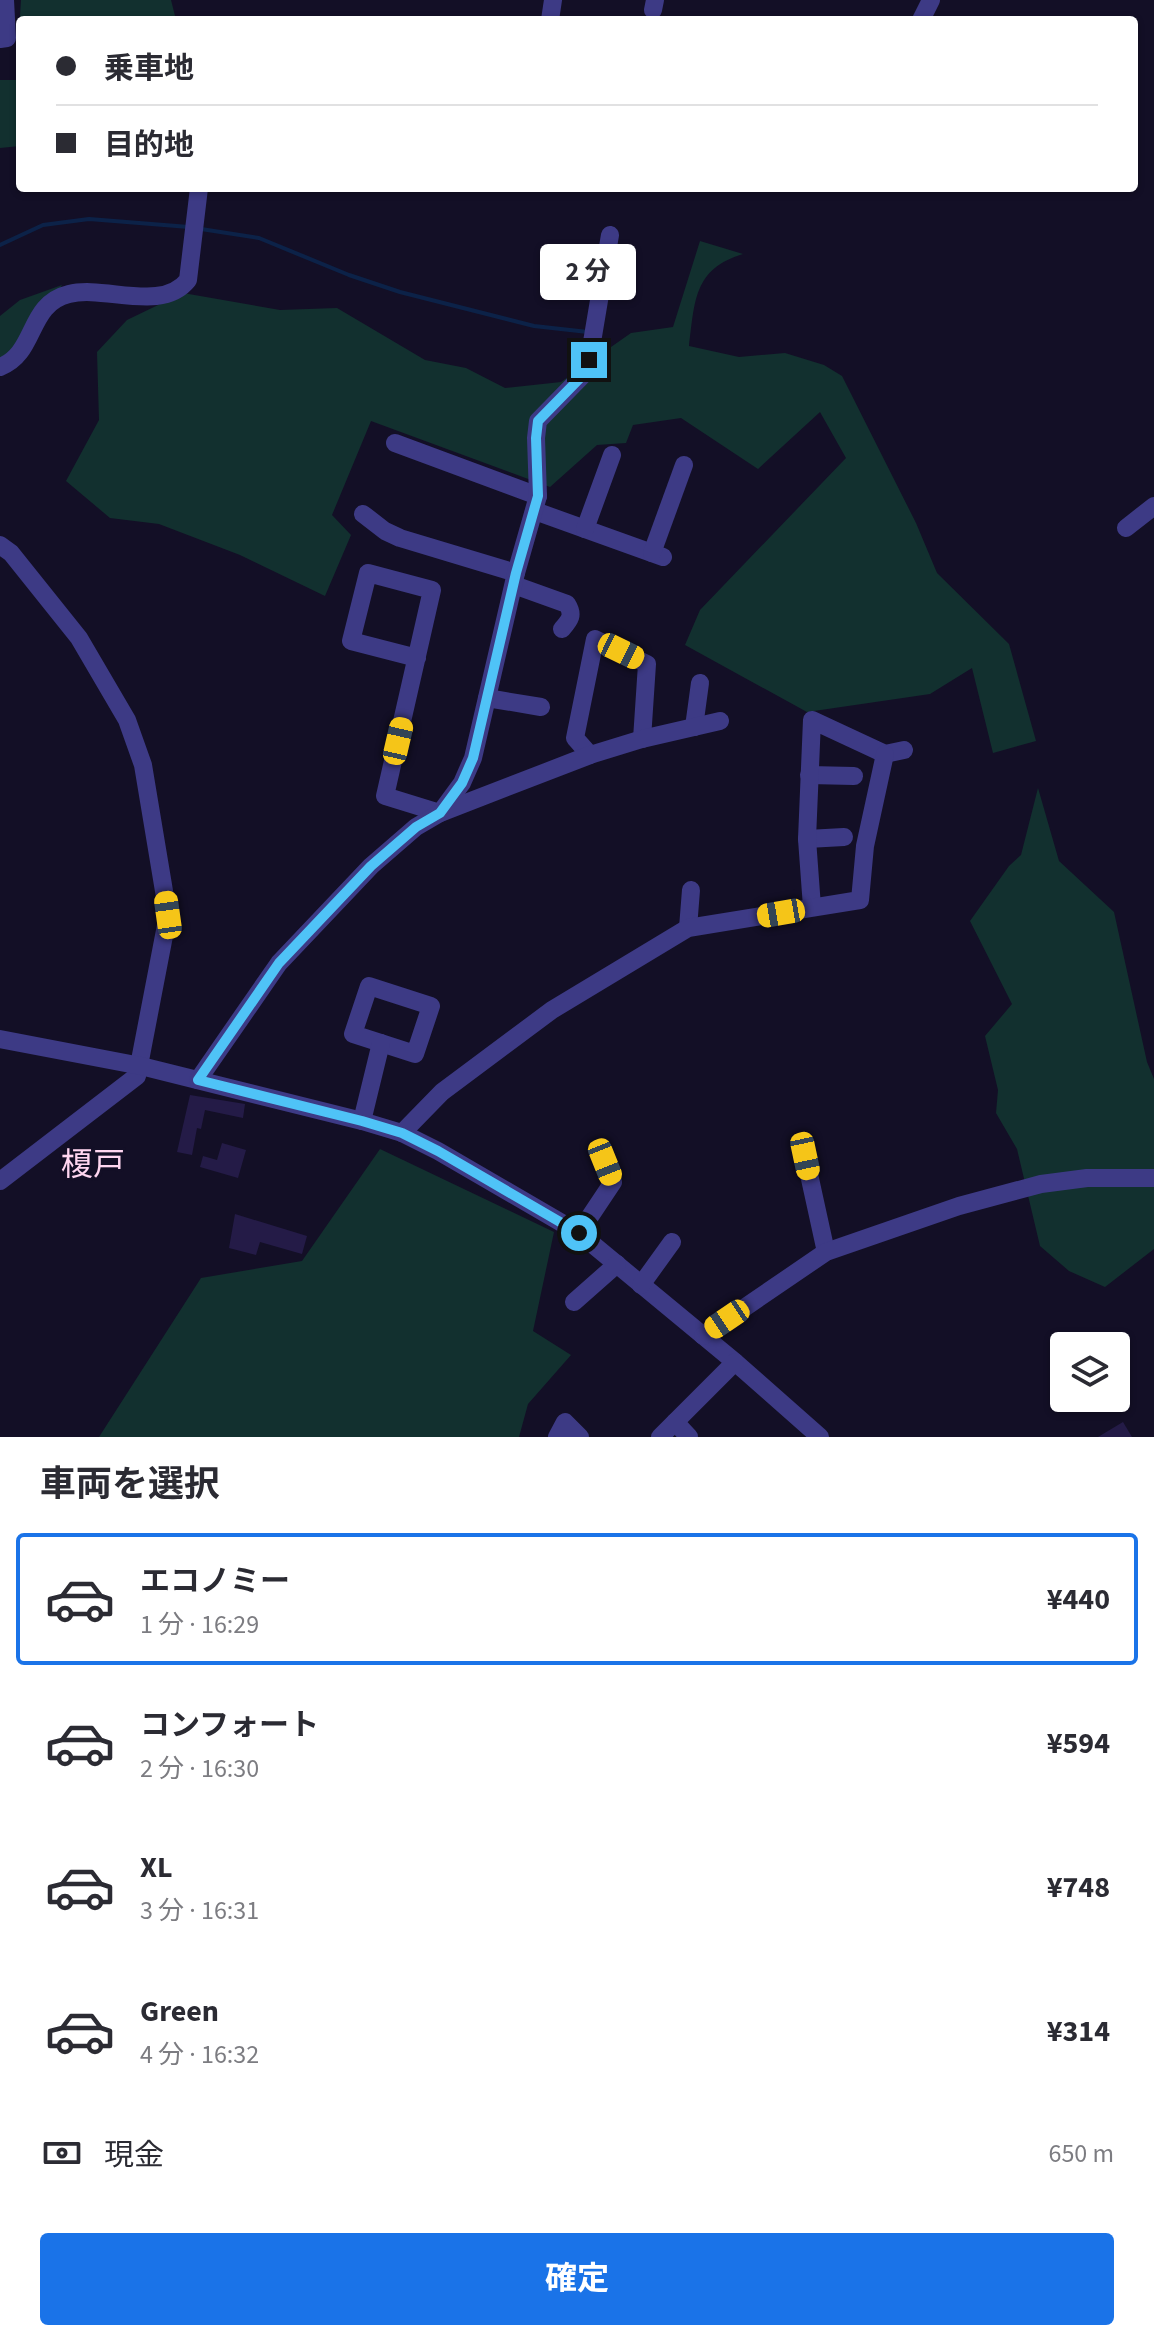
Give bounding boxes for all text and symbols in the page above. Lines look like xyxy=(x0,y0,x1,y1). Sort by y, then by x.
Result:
text: 乗車地 xyxy=(104,47,194,90)
text: 目的地 xyxy=(104,124,194,167)
callout: 2 分 xyxy=(541,244,637,300)
text: 2 分 xyxy=(566,253,610,290)
route end xyxy=(571,342,607,378)
car xyxy=(594,630,648,672)
car xyxy=(381,715,415,767)
car xyxy=(153,890,183,940)
car xyxy=(755,897,807,929)
car xyxy=(788,1130,822,1182)
car xyxy=(585,1135,625,1189)
district label: 榎戸 xyxy=(61,1142,125,1188)
route start xyxy=(561,1215,597,1251)
car xyxy=(700,1296,754,1342)
map controls xyxy=(1050,1332,1130,1412)
button: layers xyxy=(1050,1332,1130,1412)
text: 車両を選択 xyxy=(40,1459,220,1510)
text: エコノミー xyxy=(140,1560,290,1603)
icon: car xyxy=(44,1563,116,1635)
text: ¥440 xyxy=(1047,1578,1110,1621)
text: 1 分 · 16:29 xyxy=(140,1606,259,1643)
text: コンフォート xyxy=(140,1704,319,1747)
icon: car xyxy=(44,1707,116,1779)
text: ¥594 xyxy=(1047,1722,1110,1765)
text: 2 分 · 16:30 xyxy=(140,1750,259,1787)
text: XL xyxy=(140,1846,173,1889)
icon: car xyxy=(44,1851,116,1923)
text: ¥748 xyxy=(1047,1866,1110,1909)
text: 3 分 · 16:31 xyxy=(140,1892,259,1929)
text: Green xyxy=(140,1990,219,2033)
icon: car xyxy=(44,1995,116,2067)
text: ¥314 xyxy=(1047,2010,1110,2053)
text: 4 分 · 16:32 xyxy=(140,2036,259,2073)
icon: cash xyxy=(40,2131,84,2175)
text: 現金 xyxy=(104,2134,164,2177)
text: 650 m xyxy=(1048,2135,1114,2172)
button: 確定 xyxy=(40,2233,1114,2325)

